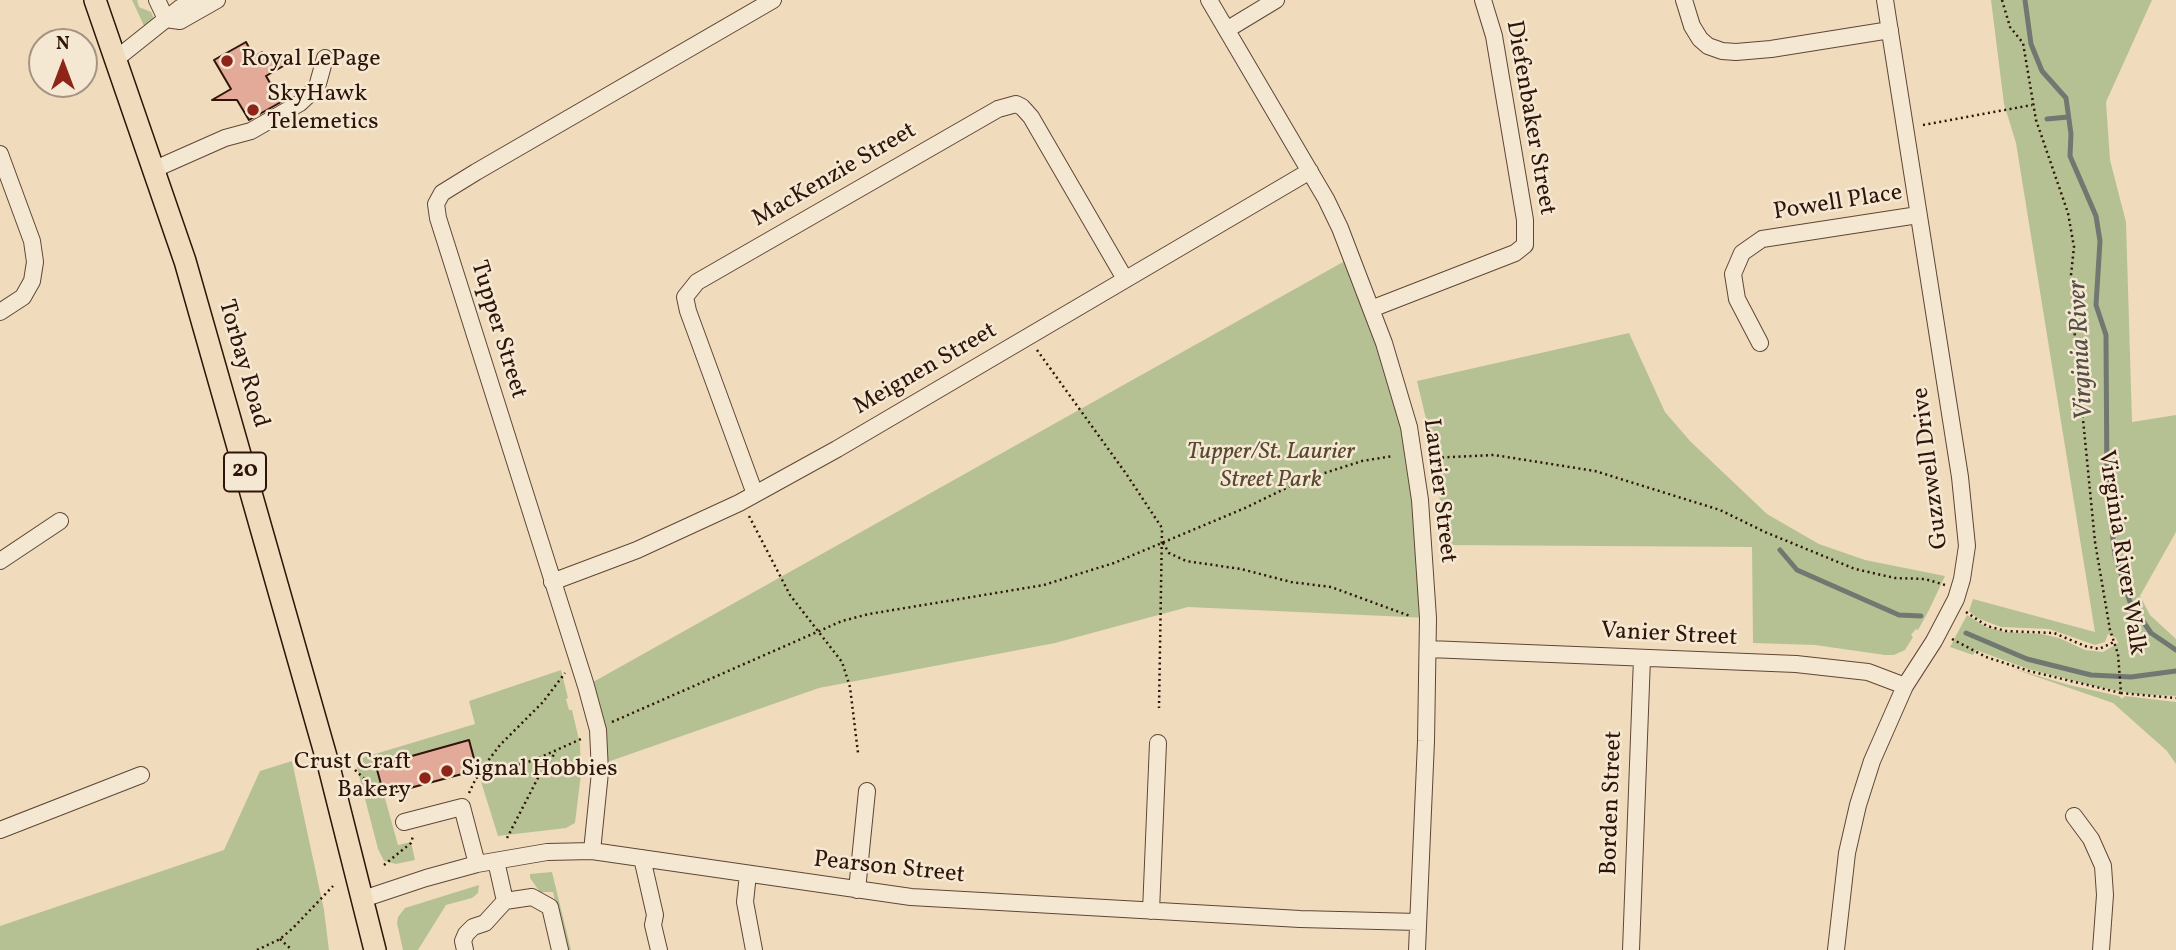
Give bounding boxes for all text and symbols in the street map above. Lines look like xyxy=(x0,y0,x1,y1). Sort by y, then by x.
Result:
street label: Diefenbaker Street xyxy=(1498,19,1560,217)
north arrow xyxy=(28,28,98,98)
text: N xyxy=(56,31,70,57)
place label: Royal LePage xyxy=(241,47,381,75)
marker: Royal LePage xyxy=(219,53,235,69)
place label: SkyHawk Telemetics xyxy=(267,82,379,138)
marker: SkyHawk Telemetics xyxy=(245,102,261,118)
street label: MacKenzie Street xyxy=(748,117,922,235)
street label: Powell Place xyxy=(1772,180,1904,228)
street label: Tupper Street xyxy=(462,257,532,403)
water label: Virginia River xyxy=(2064,279,2102,421)
street label: Torbay Road xyxy=(210,297,274,431)
street label: Meignen Street xyxy=(849,317,1003,423)
street label: Guzzwell Drive xyxy=(1908,386,1956,550)
street label: Laurier Street xyxy=(1415,417,1461,565)
park label: Tupper/St. Laurier Street Park xyxy=(1187,440,1355,496)
street label: Virginia River Walk xyxy=(2090,448,2150,658)
road number: 20 xyxy=(224,452,266,492)
street label: Vanier Street xyxy=(1600,618,1738,654)
street label: Borden Street xyxy=(1596,730,1630,876)
place label: Crust Craft Bakery xyxy=(294,750,411,806)
place label: Signal Hobbies xyxy=(461,757,617,785)
marker: Signal Hobbies xyxy=(439,763,455,779)
marker: Crust Craft Bakery xyxy=(417,770,433,786)
street label: Pearson Street xyxy=(812,847,966,891)

